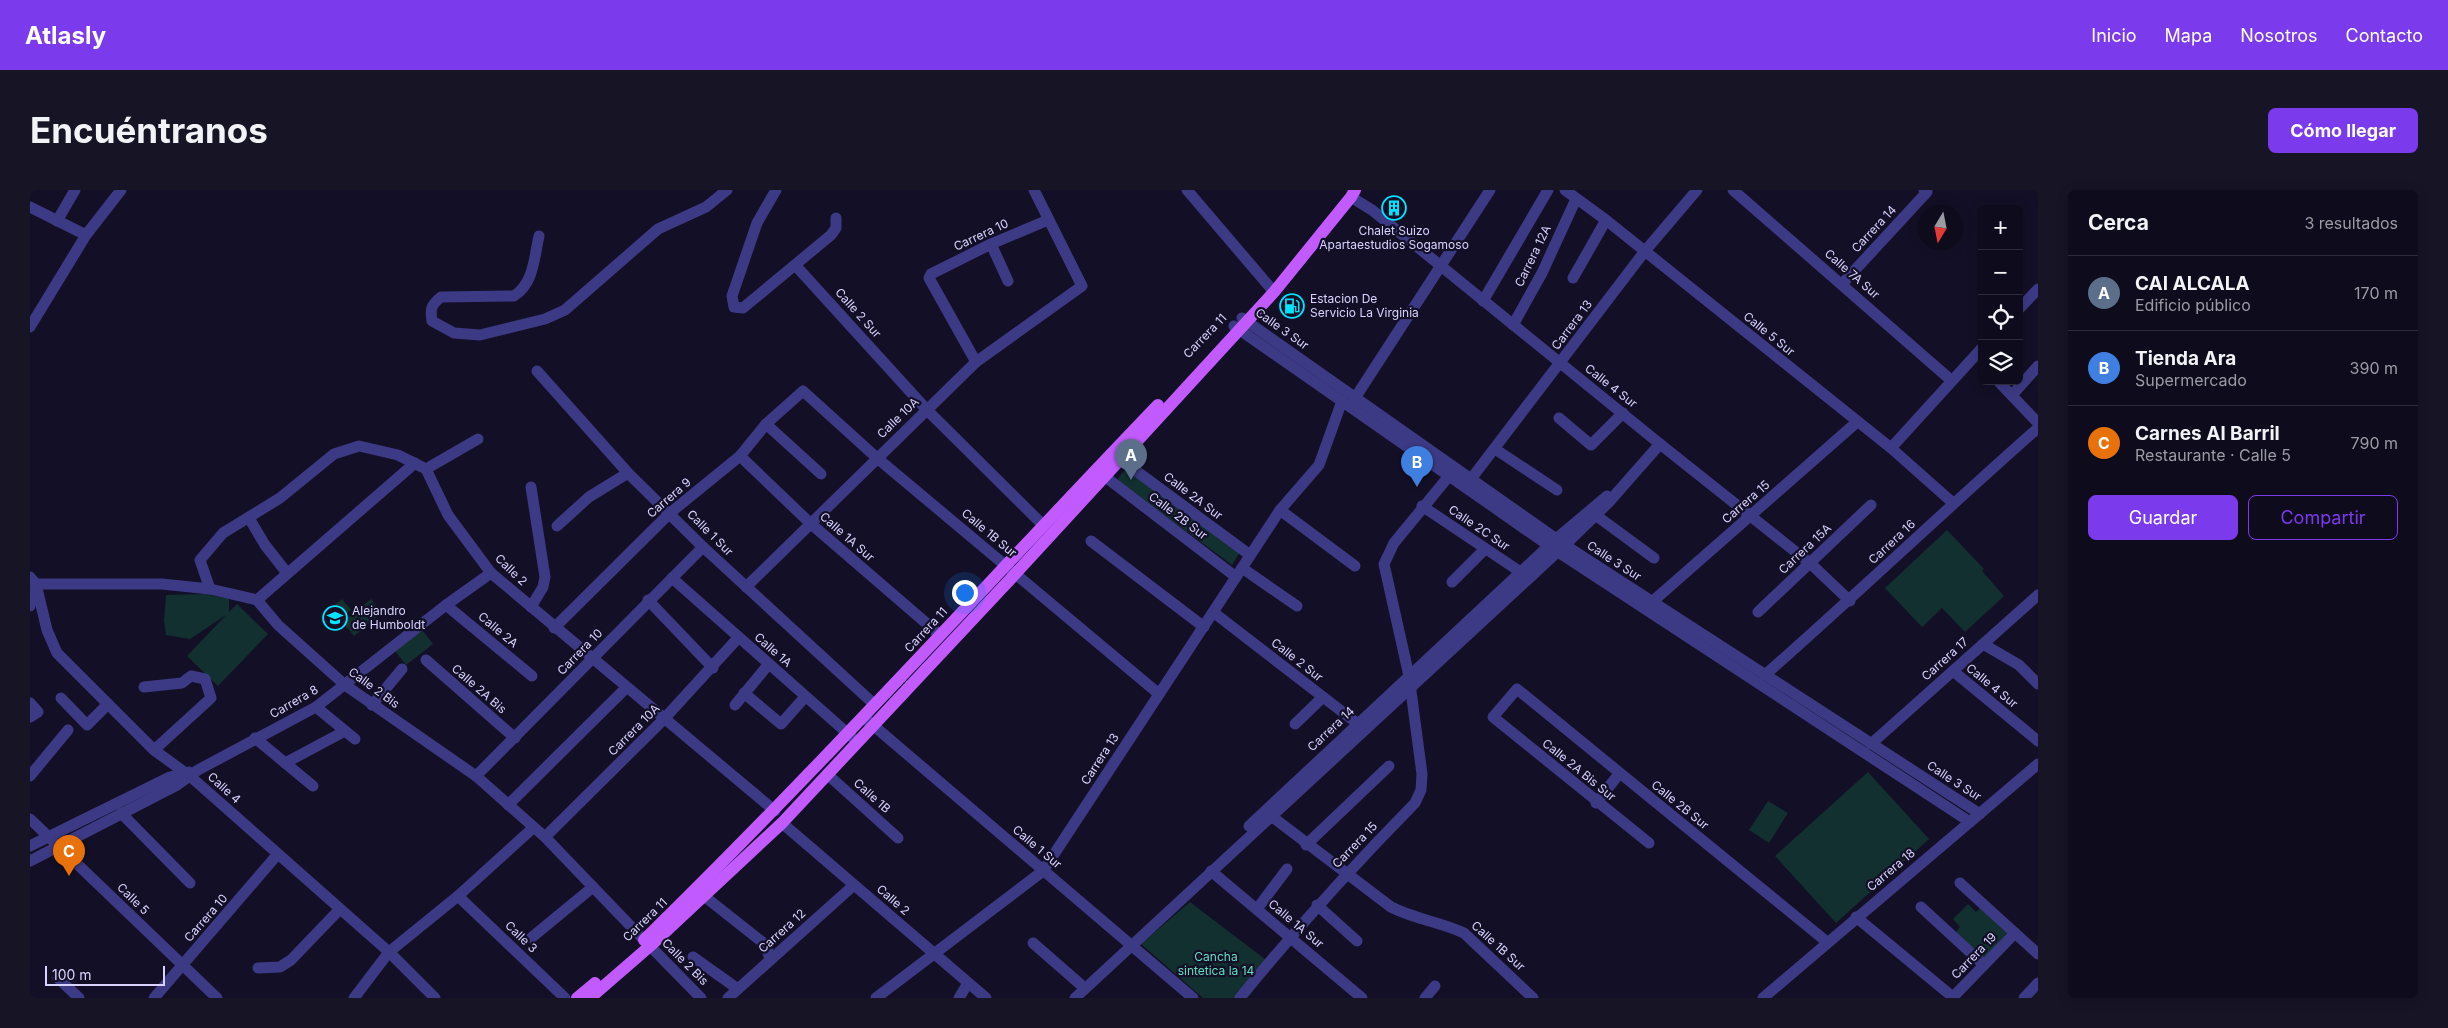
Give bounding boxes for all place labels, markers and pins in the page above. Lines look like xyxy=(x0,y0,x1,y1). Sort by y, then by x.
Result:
building icon: Chalet Suizo Apartaestudios Sogamoso xyxy=(1381,195,1407,221)
place label: Chalet Suizo Apartaestudios Sogamoso xyxy=(1319,223,1469,252)
place label: Estacion De Servicio La Virginia xyxy=(1310,291,1419,320)
fuel station icon: Estacion De Servicio La Virginia xyxy=(1279,293,1305,319)
pin: A xyxy=(1115,439,1147,480)
pin: B xyxy=(1401,446,1433,487)
place label: Alejandro de Humboldt xyxy=(352,603,425,632)
school or university icon: Alejandro de Humboldt xyxy=(322,605,348,631)
pin: C xyxy=(53,835,85,876)

